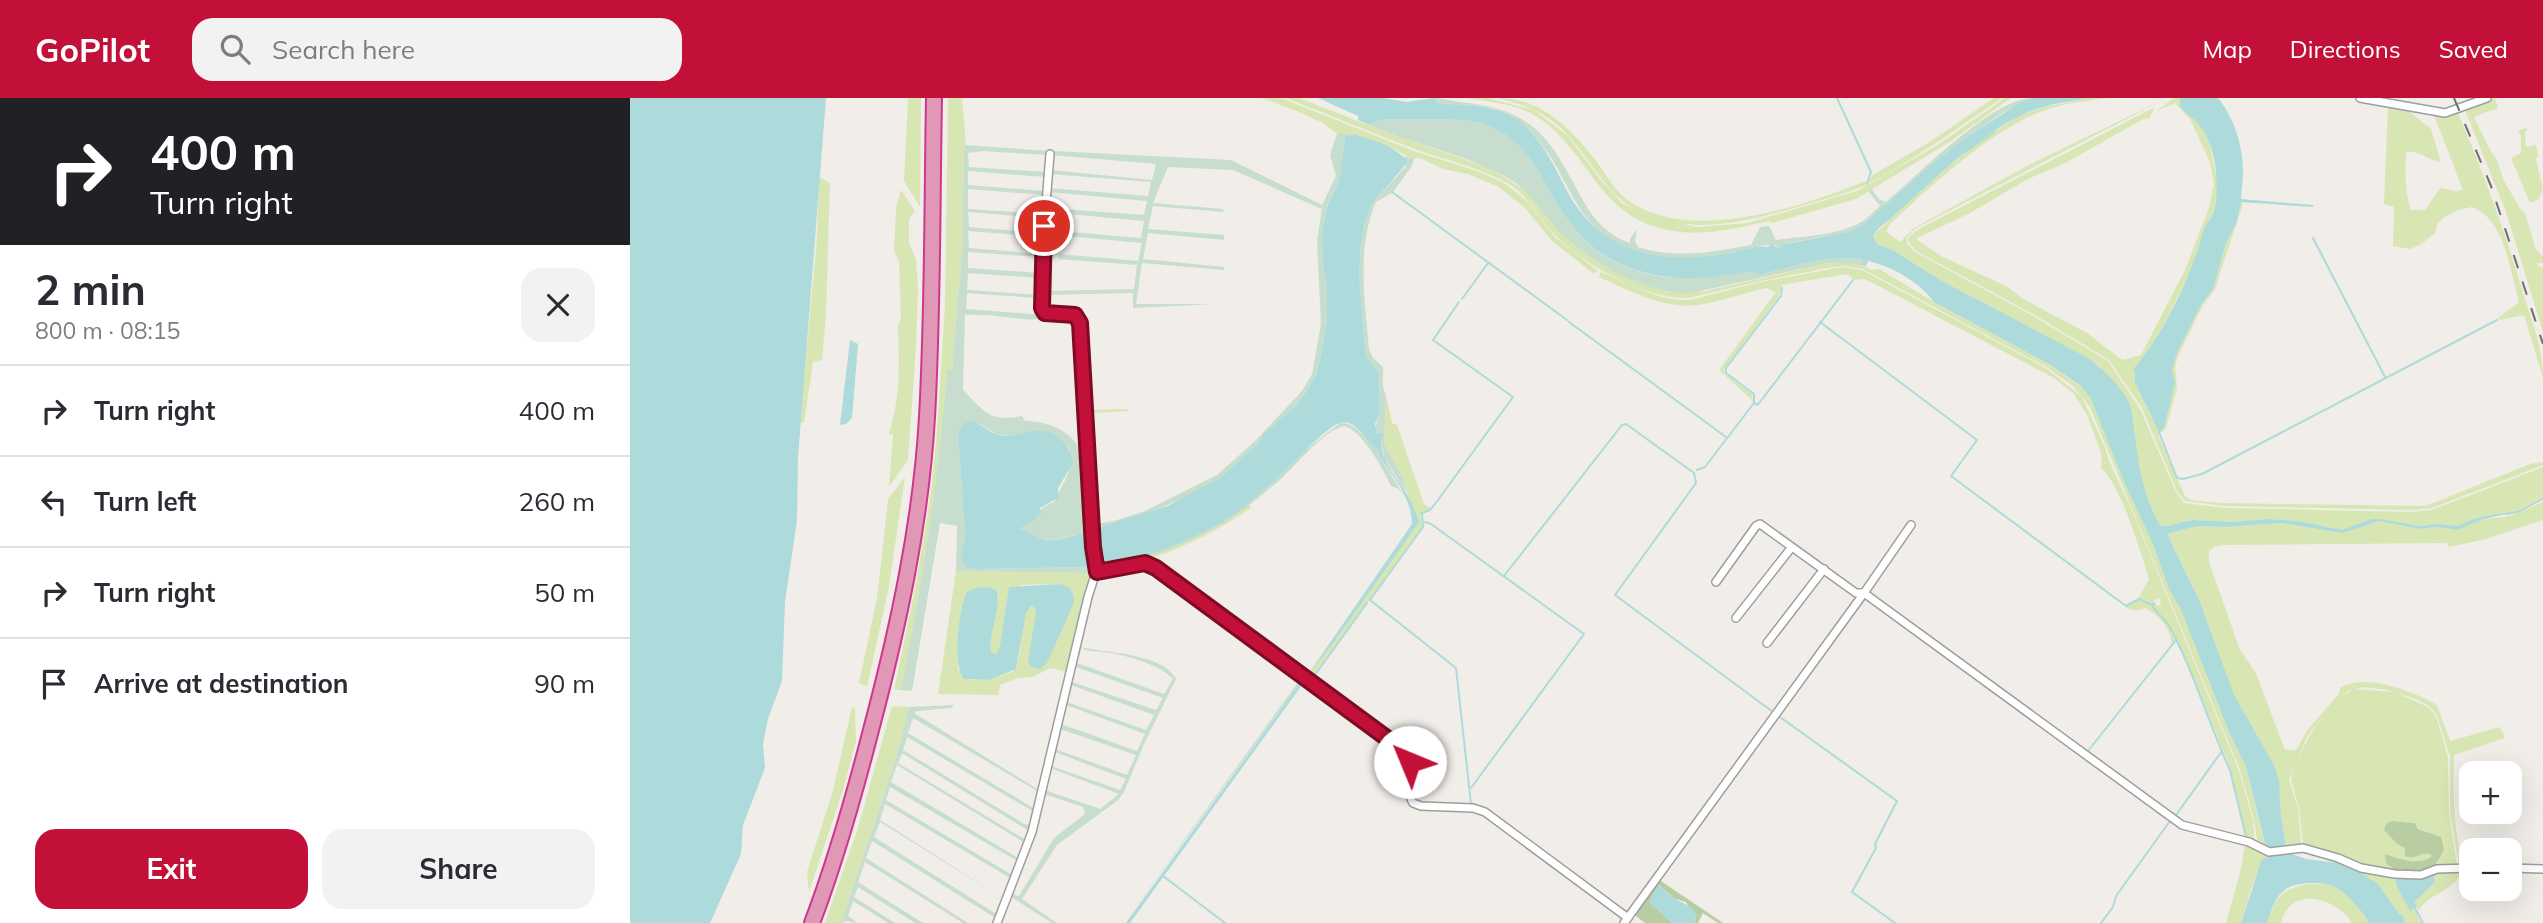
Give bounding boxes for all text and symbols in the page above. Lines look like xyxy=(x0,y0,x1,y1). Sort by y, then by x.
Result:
search box xyxy=(192,18,682,81)
text: GoPilot xyxy=(35,29,150,70)
icon: search xyxy=(216,30,254,68)
text: Search here xyxy=(272,33,415,66)
text: Map xyxy=(2202,34,2252,64)
text: Directions xyxy=(2290,34,2401,64)
text: Saved xyxy=(2439,34,2508,64)
text: 400 m xyxy=(150,121,296,182)
icon: right xyxy=(35,126,126,217)
text: Turn right xyxy=(150,182,293,222)
pin xyxy=(1014,196,1074,256)
icon: arrive xyxy=(1025,207,1063,245)
text: 2 min xyxy=(35,263,146,316)
button: close xyxy=(521,268,595,342)
text: 800 m · 08:15 xyxy=(35,316,180,345)
icon: right xyxy=(35,392,73,430)
text: Turn right xyxy=(94,394,215,427)
text: 400 m xyxy=(519,394,595,427)
icon: left xyxy=(35,483,73,521)
text: Turn left xyxy=(94,485,196,518)
text: 260 m xyxy=(519,485,595,518)
icon: right xyxy=(35,574,73,612)
text: Turn right xyxy=(94,576,215,609)
text: 50 m xyxy=(534,576,595,609)
icon: arrive xyxy=(35,665,73,703)
text: Arrive at destination xyxy=(94,667,349,700)
text: 90 m xyxy=(534,667,595,700)
position arrow xyxy=(1373,725,1447,799)
map controls xyxy=(2459,761,2522,901)
button: + xyxy=(2459,761,2522,824)
button: Exit xyxy=(35,829,308,909)
button: Share xyxy=(322,829,595,909)
button: − xyxy=(2459,838,2522,901)

